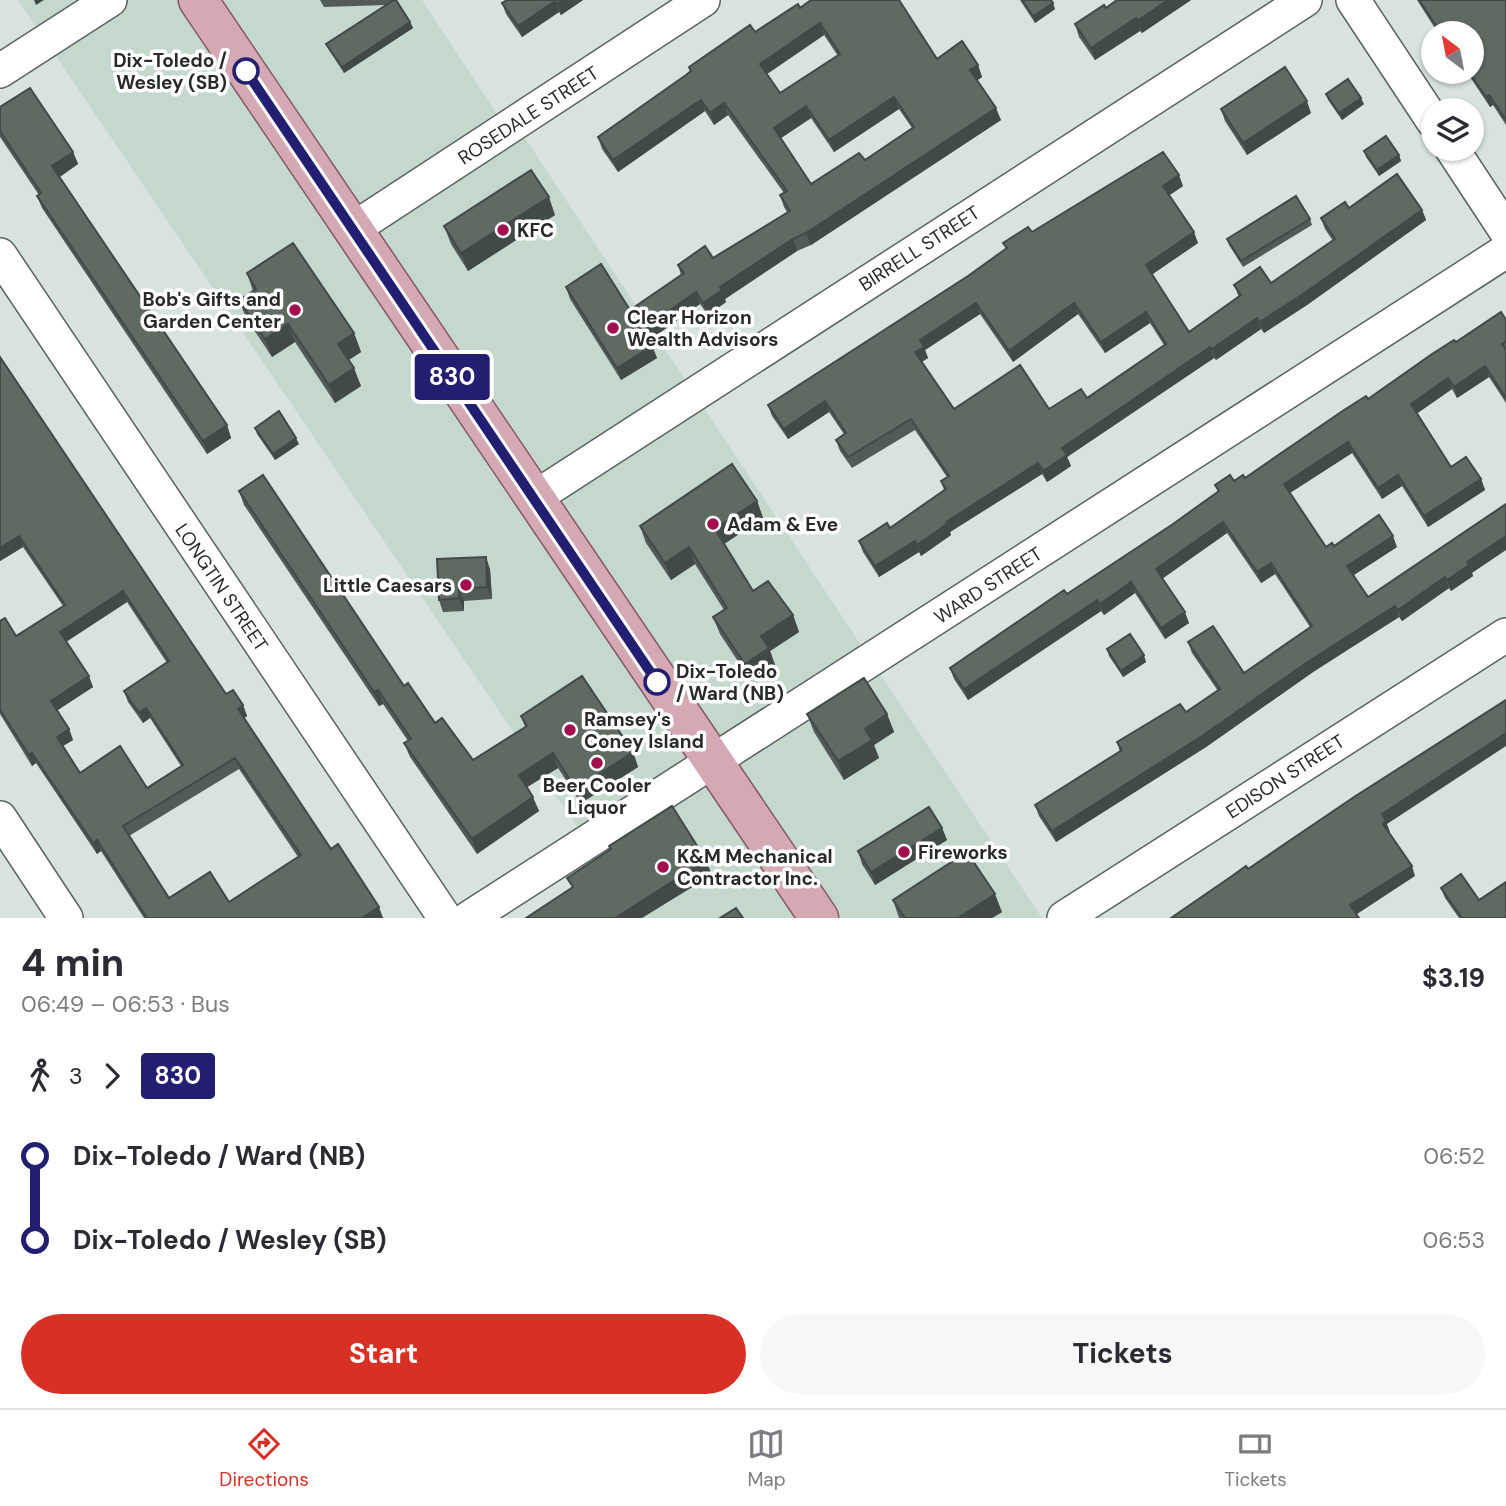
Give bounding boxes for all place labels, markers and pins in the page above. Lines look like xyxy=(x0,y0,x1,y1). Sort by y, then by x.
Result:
place label: Dix-Toledo / Wesley (SB) xyxy=(113,48,227,95)
marker: Dix-Toledo / Wesley (SB) xyxy=(233,58,259,84)
place label: KFC xyxy=(517,218,554,243)
marker: KFC xyxy=(495,222,511,238)
place label: Bob's Gifts and Garden Center xyxy=(142,287,281,334)
marker: Bob's Gifts and Garden Center xyxy=(287,302,303,318)
place label: Clear Horizon Wealth Advisors xyxy=(627,305,778,352)
marker: Clear Horizon Wealth Advisors xyxy=(605,320,621,336)
place label: Adam & Eve xyxy=(727,512,838,537)
marker: Adam & Eve xyxy=(705,516,721,532)
place label: Little Caesars xyxy=(323,573,452,598)
marker: Little Caesars xyxy=(458,577,474,593)
place label: Dix-Toledo / Ward (NB) xyxy=(676,659,784,706)
marker: Dix-Toledo / Ward (NB) xyxy=(644,669,670,695)
place label: Ramsey's Coney Island xyxy=(584,707,704,754)
marker: Ramsey's Coney Island xyxy=(562,722,578,738)
marker: Beer Cooler Liquor xyxy=(589,755,605,771)
place label: Beer Cooler Liquor xyxy=(543,773,652,820)
place label: Fireworks xyxy=(918,840,1008,865)
place label: K&M Mechanical Contractor Inc. xyxy=(677,844,833,891)
marker: Fireworks xyxy=(896,844,912,860)
marker: K&M Mechanical Contractor Inc. xyxy=(655,859,671,875)

